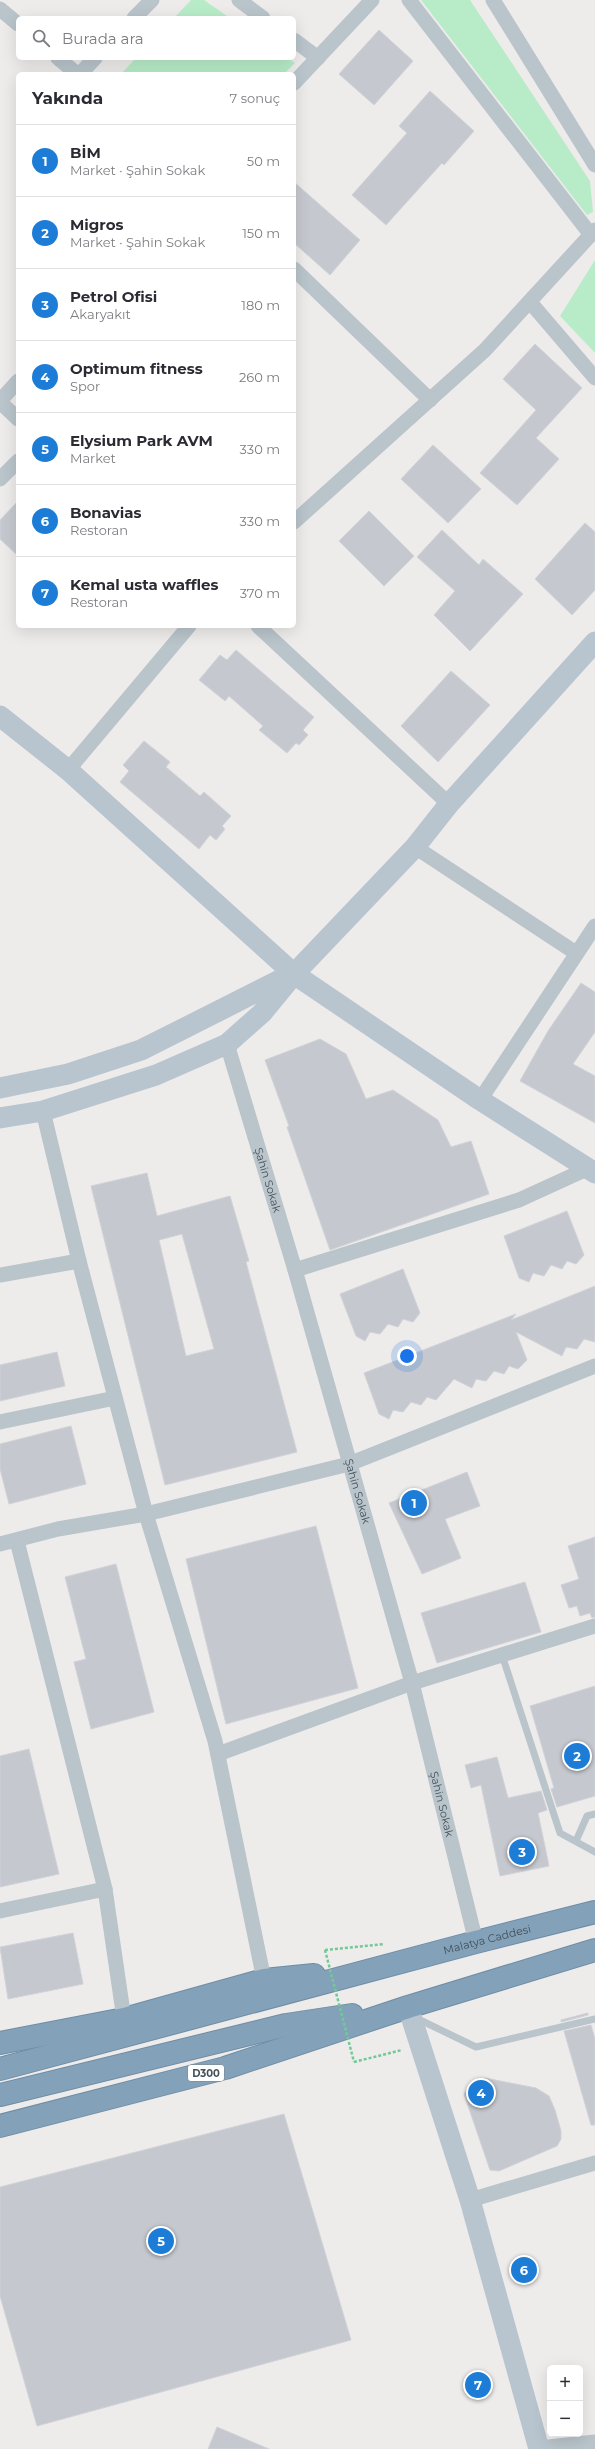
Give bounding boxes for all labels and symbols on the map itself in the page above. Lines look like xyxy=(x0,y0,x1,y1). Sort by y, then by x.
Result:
street label: Şahin Sokak xyxy=(252,1146,284,1215)
your location xyxy=(397,1346,417,1366)
street label: Şahin Sokak xyxy=(342,1457,374,1526)
pin: 1 xyxy=(401,1488,427,1518)
pin: 2 xyxy=(564,1741,590,1771)
street label: Şahin Sokak xyxy=(427,1770,457,1839)
pin: 3 xyxy=(509,1837,535,1867)
street label: Malatya Caddesi xyxy=(442,1921,532,1957)
road number: D300 xyxy=(188,2065,224,2081)
pin: 4 xyxy=(468,2078,494,2108)
pin: 5 xyxy=(148,2226,174,2256)
pin: 6 xyxy=(511,2255,537,2285)
pin: 7 xyxy=(465,2370,491,2400)

